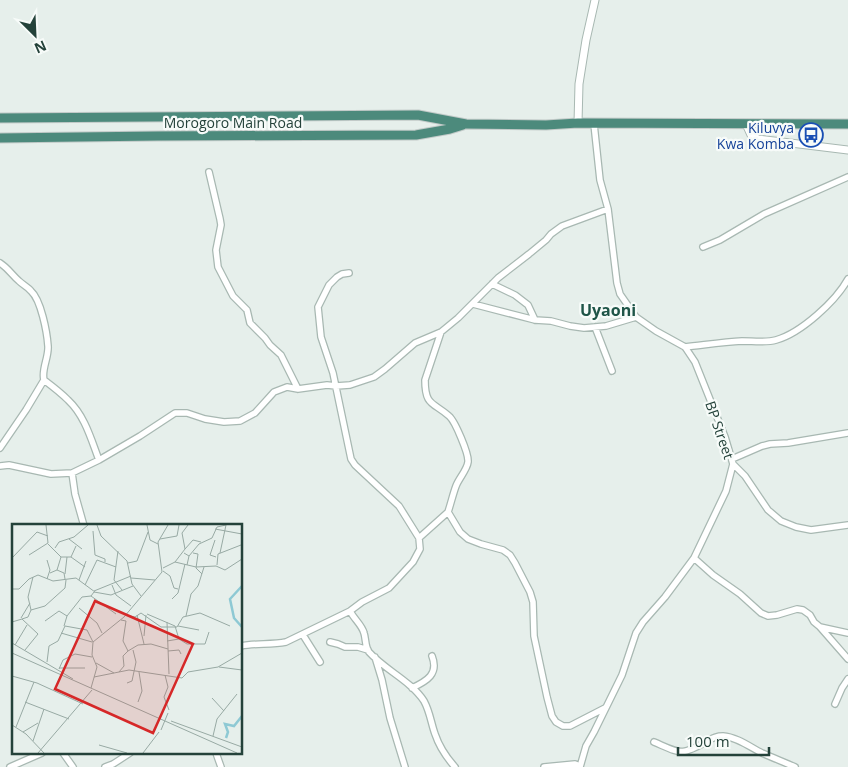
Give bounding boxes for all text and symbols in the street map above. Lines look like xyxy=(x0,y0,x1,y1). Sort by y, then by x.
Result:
north arrow xyxy=(10,10,60,60)
text: N xyxy=(31,36,50,58)
street label: Morogoro Main Road xyxy=(164,113,302,132)
place label: Kiluvya Kwa Komba xyxy=(717,118,794,153)
bus stop icon: Kiluvya Kwa Komba xyxy=(798,122,824,148)
district label: Uyaoni xyxy=(580,299,636,321)
street label: BP Street xyxy=(701,398,739,462)
inset map xyxy=(12,524,242,754)
scale bar xyxy=(678,724,769,756)
text: 100 m xyxy=(686,731,730,751)

